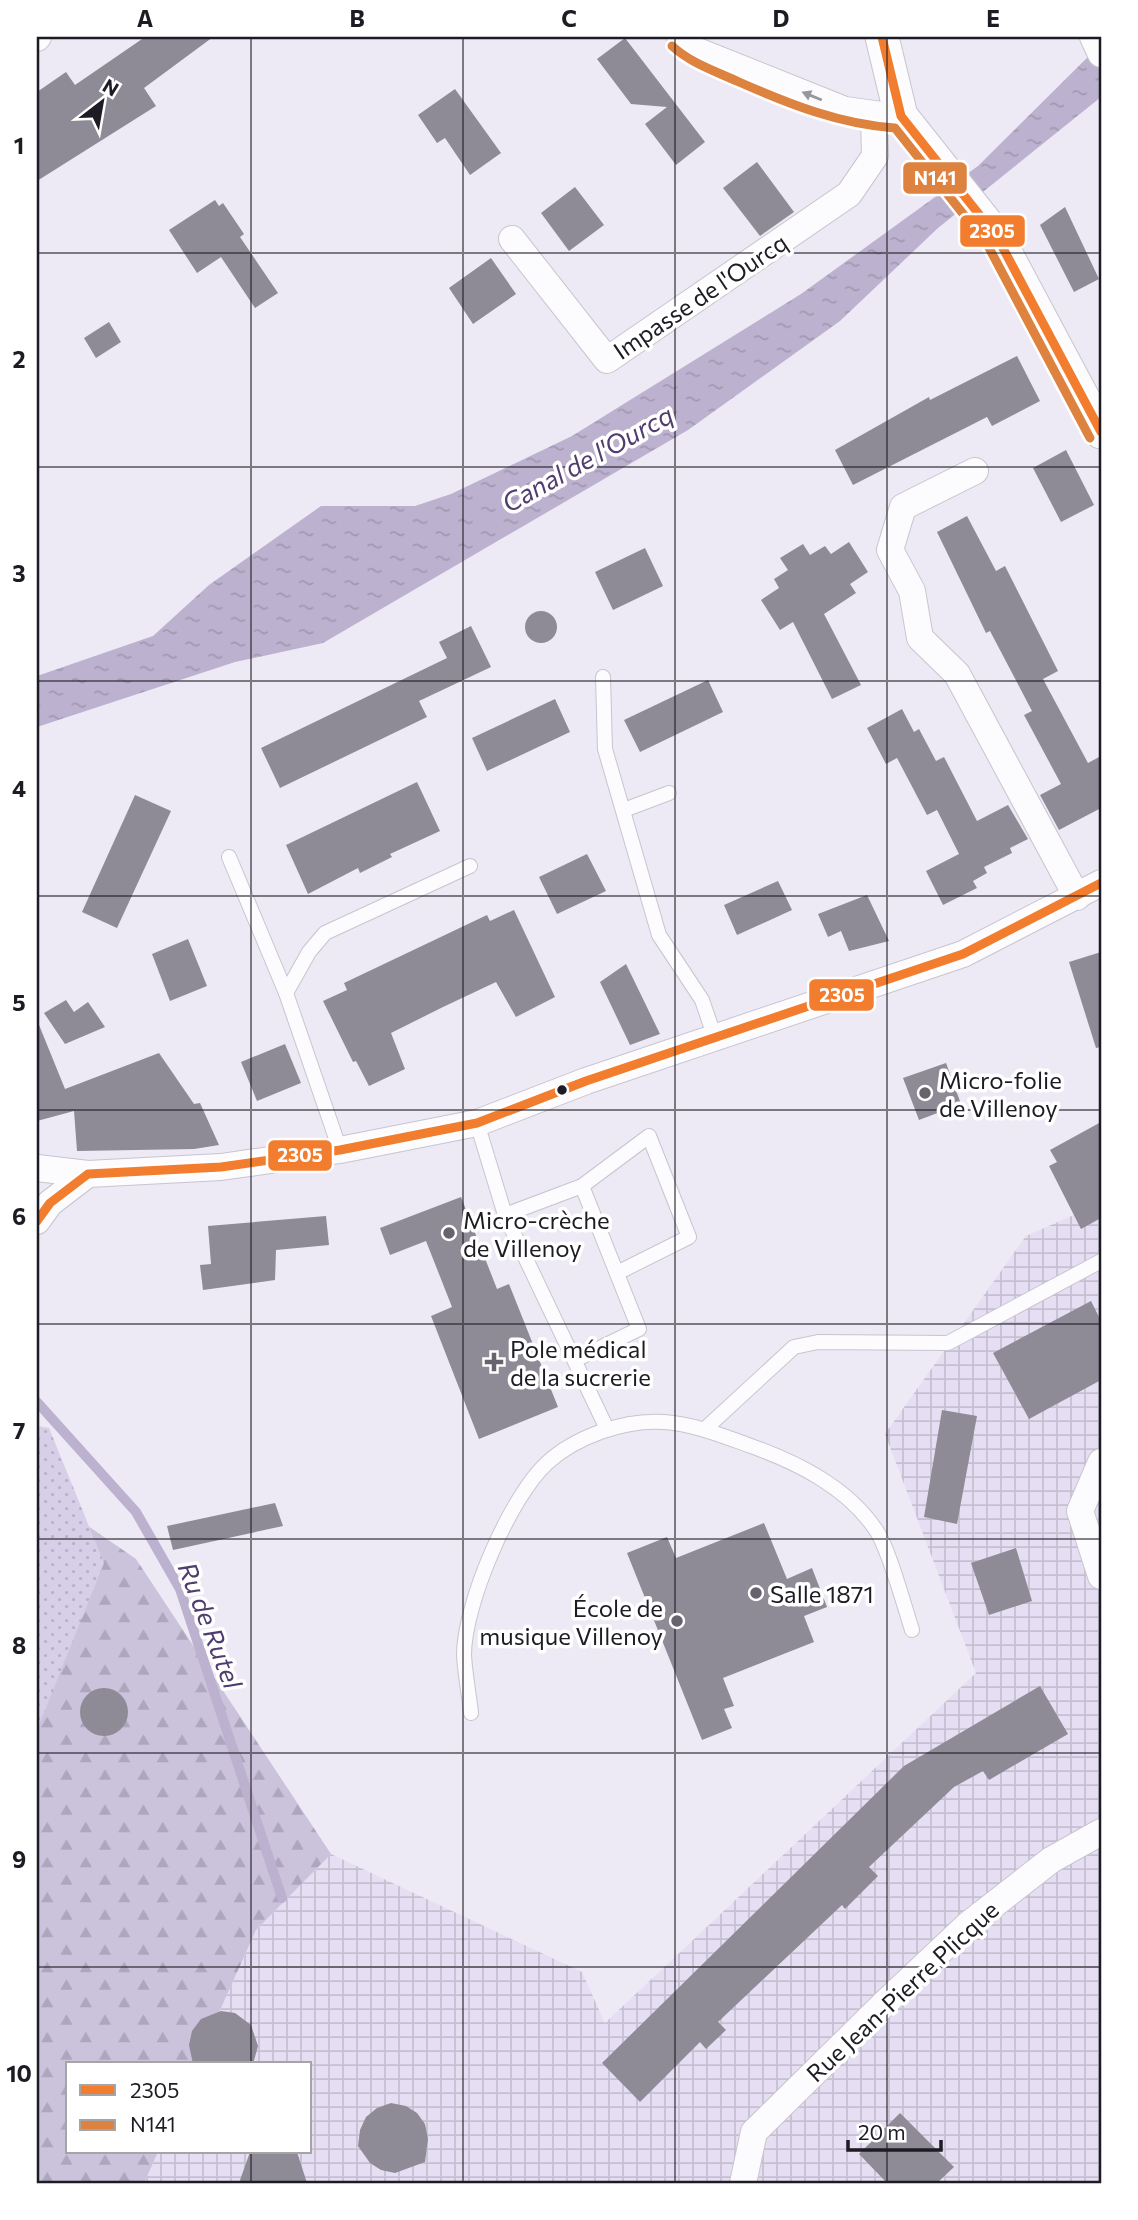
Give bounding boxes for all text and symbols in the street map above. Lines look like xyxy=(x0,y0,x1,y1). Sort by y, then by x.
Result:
text: A xyxy=(137,4,154,32)
text: B xyxy=(349,4,365,32)
text: C xyxy=(561,4,577,32)
text: D xyxy=(773,4,790,32)
text: E xyxy=(986,4,1000,32)
north arrow xyxy=(66,66,136,136)
text: N xyxy=(99,73,123,101)
one-way arrow xyxy=(801,91,822,102)
text: 1 xyxy=(14,131,24,159)
line badge: N141 xyxy=(902,161,968,195)
text: N141 xyxy=(914,166,956,189)
line badge: 2305 xyxy=(959,214,1026,248)
text: 2305 xyxy=(969,219,1015,242)
street label: Impasse de l'Ourcq xyxy=(607,227,793,365)
text: 2 xyxy=(12,345,26,373)
water label: Canal de l'Ourcq xyxy=(496,398,678,518)
text: 3 xyxy=(12,559,26,587)
text: 4 xyxy=(12,774,26,802)
line badge: 2305 xyxy=(808,978,875,1012)
text: 2305 xyxy=(819,983,865,1006)
text: 5 xyxy=(12,988,26,1016)
place label: Micro-folie de Villenoy xyxy=(939,1065,1062,1122)
unlabelled marker xyxy=(555,1083,569,1097)
marker: Micro-folie de Villenoy xyxy=(917,1085,933,1101)
line badge: 2305 xyxy=(267,1139,333,1172)
text: 2305 xyxy=(277,1143,323,1166)
text: 6 xyxy=(12,1202,26,1230)
place label: Micro-crèche de Villenoy xyxy=(463,1205,610,1262)
marker: Micro-crèche de Villenoy xyxy=(441,1225,457,1241)
place label: Pole médical de la sucrerie xyxy=(510,1334,651,1391)
marker: Pole médical de la sucrerie xyxy=(484,1352,504,1372)
text: 7 xyxy=(13,1416,25,1444)
water label: Ru de Rutel xyxy=(173,1557,250,1694)
place label: Salle 1871 xyxy=(770,1579,874,1608)
marker: Salle 1871 xyxy=(748,1585,764,1601)
place label: École de musique Villenoy xyxy=(479,1593,663,1650)
marker: École de musique Villenoy xyxy=(669,1613,685,1629)
text: 8 xyxy=(12,1631,26,1659)
text: 9 xyxy=(12,1845,26,1873)
street label: Rue Jean-Pierre Plicque xyxy=(800,1895,1004,2087)
text: 10 xyxy=(6,2059,32,2087)
legend xyxy=(66,2062,312,2154)
text: 2305 xyxy=(130,2077,179,2102)
scale bar xyxy=(848,2108,940,2152)
text: N141 xyxy=(130,2111,176,2136)
text: 20 m xyxy=(858,2119,906,2144)

